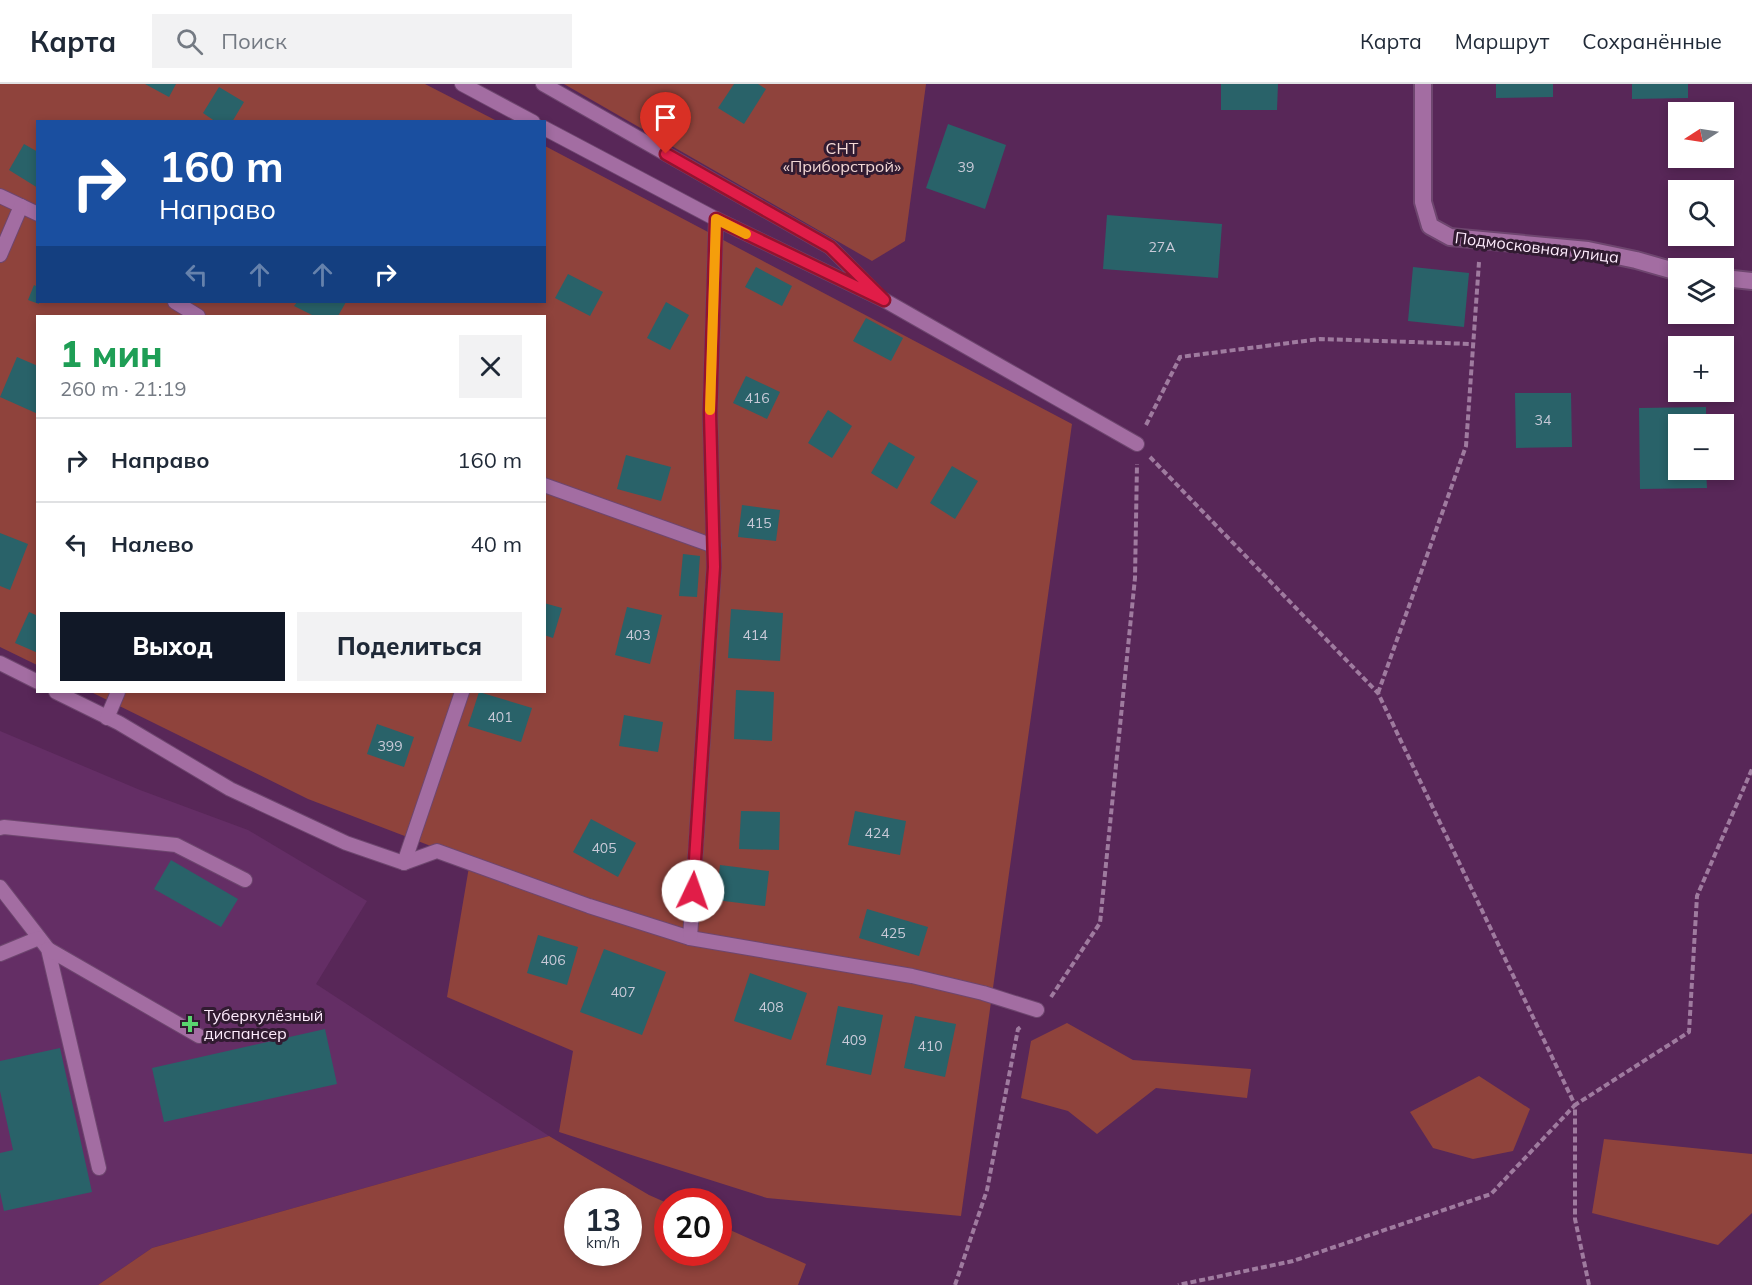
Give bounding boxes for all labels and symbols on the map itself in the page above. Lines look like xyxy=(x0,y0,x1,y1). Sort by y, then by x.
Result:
pin xyxy=(640,92,691,154)
north arrow xyxy=(1668,102,1734,168)
park label: СНТ «Приборстрой» xyxy=(783,138,901,176)
house number: 39 xyxy=(958,158,974,176)
street label: Подмосковная улица xyxy=(1454,227,1620,267)
house number: 27А xyxy=(1148,238,1176,256)
house number: 416 xyxy=(744,389,770,407)
house number: 34 xyxy=(1535,411,1552,429)
house number: 415 xyxy=(746,514,772,532)
house number: 403 xyxy=(625,626,651,644)
house number: 414 xyxy=(742,626,768,644)
house number: 401 xyxy=(487,708,513,726)
house number: 399 xyxy=(377,737,403,755)
house number: 424 xyxy=(864,824,890,842)
house number: 405 xyxy=(591,839,617,857)
position arrow xyxy=(661,859,725,923)
house number: 425 xyxy=(880,924,906,942)
house number: 406 xyxy=(540,951,566,969)
house number: 407 xyxy=(610,983,636,1001)
house number: 408 xyxy=(758,998,784,1016)
place label: Туберкулёзный диспансер xyxy=(204,1005,323,1043)
marker: Туберкулёзный диспансер xyxy=(181,1015,199,1033)
house number: 409 xyxy=(841,1031,867,1049)
house number: 410 xyxy=(917,1037,943,1055)
speed limit sign: 20 xyxy=(654,1188,732,1266)

